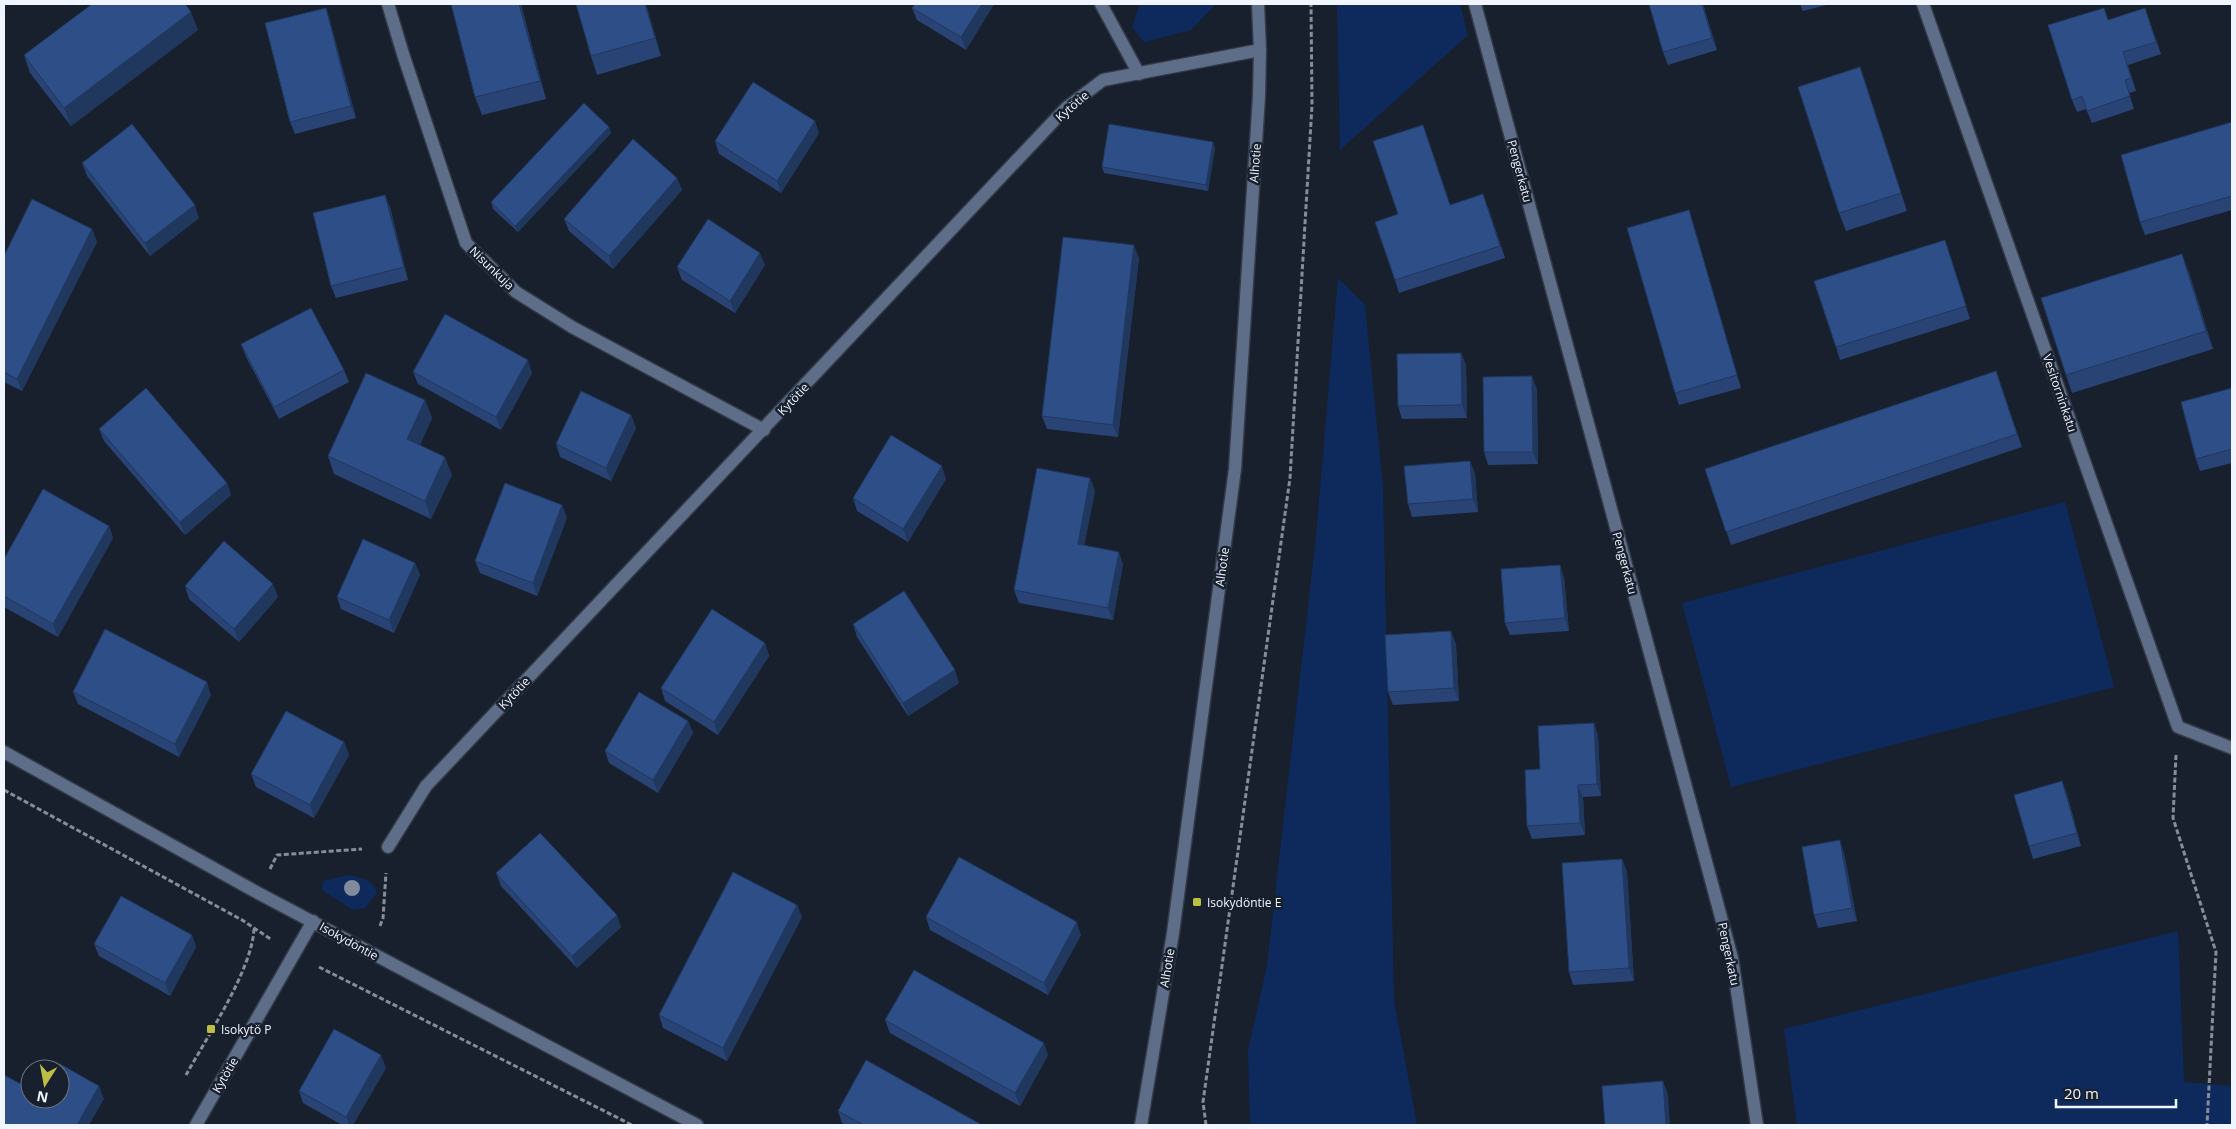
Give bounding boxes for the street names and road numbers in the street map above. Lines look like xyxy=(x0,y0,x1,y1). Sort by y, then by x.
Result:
street label: Kytötie xyxy=(1052,87,1092,125)
street label: Pengerkatu xyxy=(1503,138,1537,204)
street label: Alhotie xyxy=(1245,143,1265,183)
street label: Nisunkuja xyxy=(466,242,518,294)
street label: Vesitorninkatu xyxy=(2039,352,2081,434)
street label: Kytötie xyxy=(774,379,813,419)
street label: Pengerkatu xyxy=(1608,530,1642,596)
street label: Alhotie xyxy=(1211,546,1233,588)
street label: Kytötie xyxy=(495,673,534,713)
street label: Isokydöntie xyxy=(317,918,382,964)
street label: Pengerkatu xyxy=(1714,921,1744,987)
street label: Alhotie xyxy=(1156,947,1179,989)
street label: Kytötie xyxy=(208,1054,242,1096)

